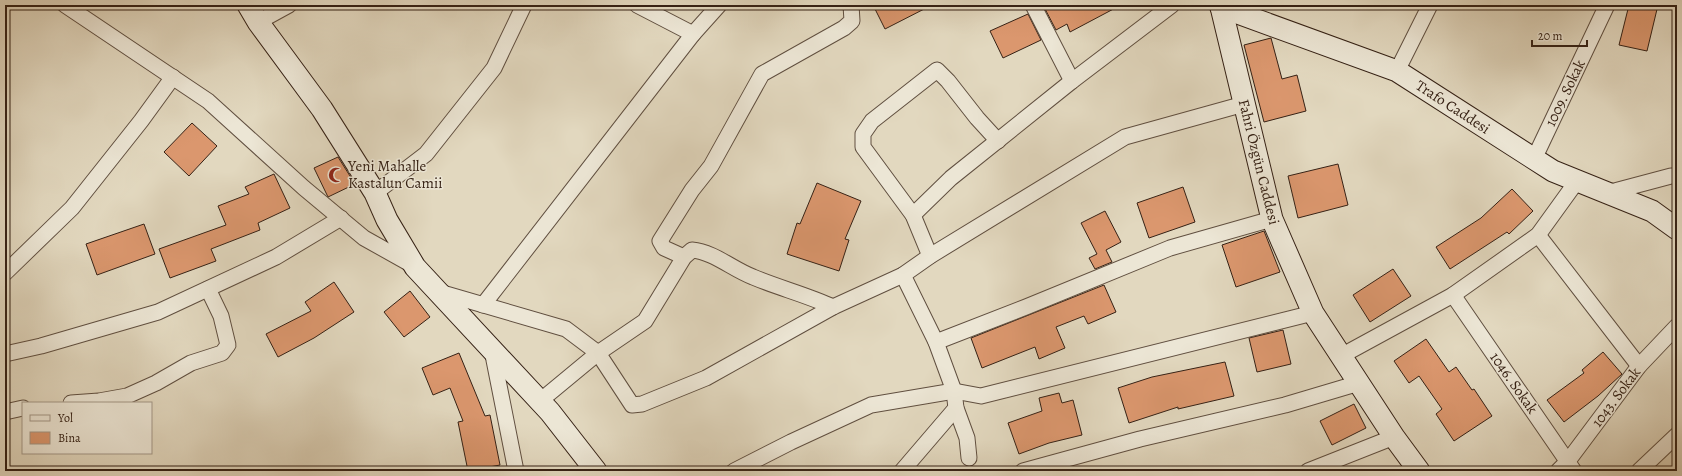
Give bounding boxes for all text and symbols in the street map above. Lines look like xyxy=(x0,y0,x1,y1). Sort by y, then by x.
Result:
scale bar xyxy=(1532,22,1587,48)
text: 20 m xyxy=(1538,28,1562,44)
street label: 1009. Sokak xyxy=(1540,56,1590,130)
street label: Trafo Caddesi xyxy=(1412,75,1494,139)
street label: Fahri Özgün Caddesi xyxy=(1234,97,1284,227)
place label: Yeni Mahalle Kastalun Camii xyxy=(347,156,443,193)
mosque icon: Yeni Mahalle Kastalun Camii xyxy=(327,166,345,184)
street label: 1046. Sokak xyxy=(1485,348,1543,418)
street label: 1043. Sokak xyxy=(1587,363,1645,431)
legend xyxy=(22,402,152,454)
text: Yol xyxy=(57,410,73,426)
text: Bina xyxy=(58,430,81,446)

